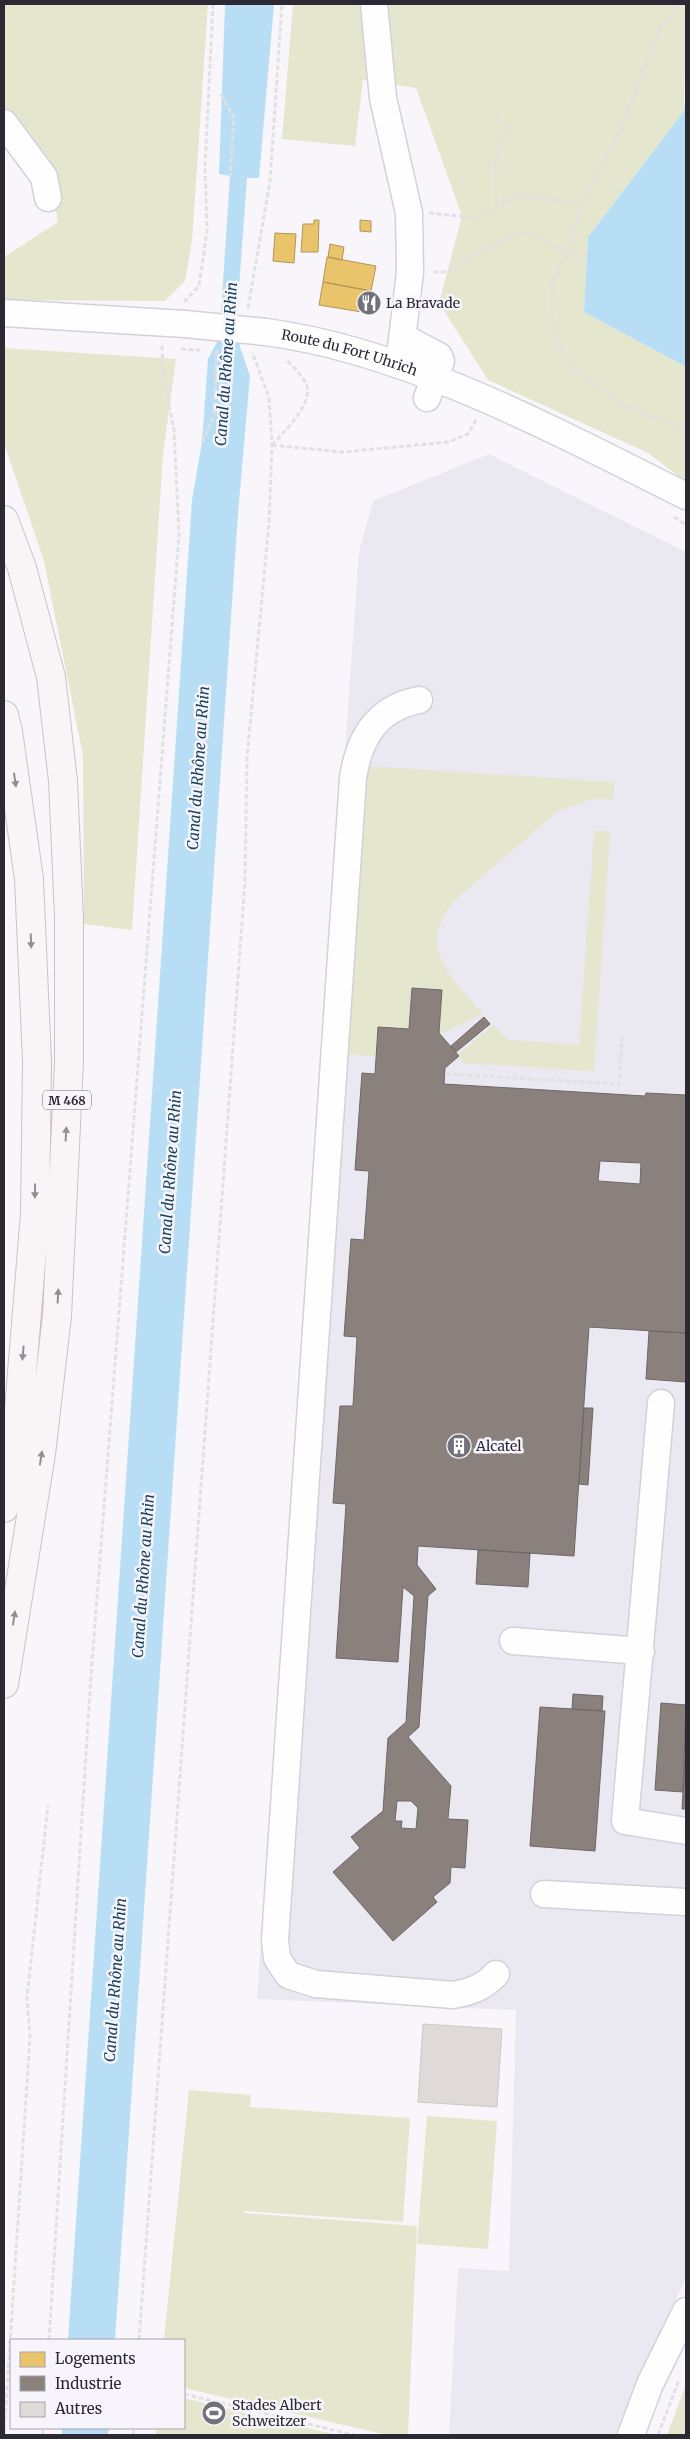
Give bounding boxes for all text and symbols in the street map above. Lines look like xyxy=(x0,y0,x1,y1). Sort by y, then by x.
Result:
water label: Canal du Rhône au Rhin xyxy=(211,281,241,447)
restaurant icon: La Bravade xyxy=(356,290,382,316)
place label: La Bravade xyxy=(386,294,460,312)
street label: Route du Fort Uhrich xyxy=(280,325,420,380)
water label: Canal du Rhône au Rhin xyxy=(183,685,213,851)
one-way arrow xyxy=(11,772,19,788)
one-way arrow xyxy=(28,934,36,950)
water label: Canal du Rhône au Rhin xyxy=(155,1089,185,1255)
road number: M 468 xyxy=(43,1090,91,1110)
one-way arrow xyxy=(62,1126,70,1142)
one-way arrow xyxy=(31,1184,39,1200)
one-way arrow xyxy=(55,1288,63,1304)
one-way arrow xyxy=(19,1346,27,1362)
building icon: Alcatel xyxy=(446,1433,472,1459)
place label: Alcatel xyxy=(475,1437,522,1455)
one-way arrow xyxy=(37,1450,45,1466)
water label: Canal du Rhône au Rhin xyxy=(128,1493,158,1659)
one-way arrow xyxy=(11,1610,19,1626)
water label: Canal du Rhône au Rhin xyxy=(100,1897,130,2063)
legend xyxy=(10,2339,185,2429)
text: Logements xyxy=(55,2349,136,2368)
text: Industrie xyxy=(55,2374,122,2393)
place label: Stades Albert Schweitzer xyxy=(232,2396,322,2430)
text: Autres xyxy=(54,2399,102,2418)
sports icon: Stades Albert Schweitzer xyxy=(201,2400,227,2426)

